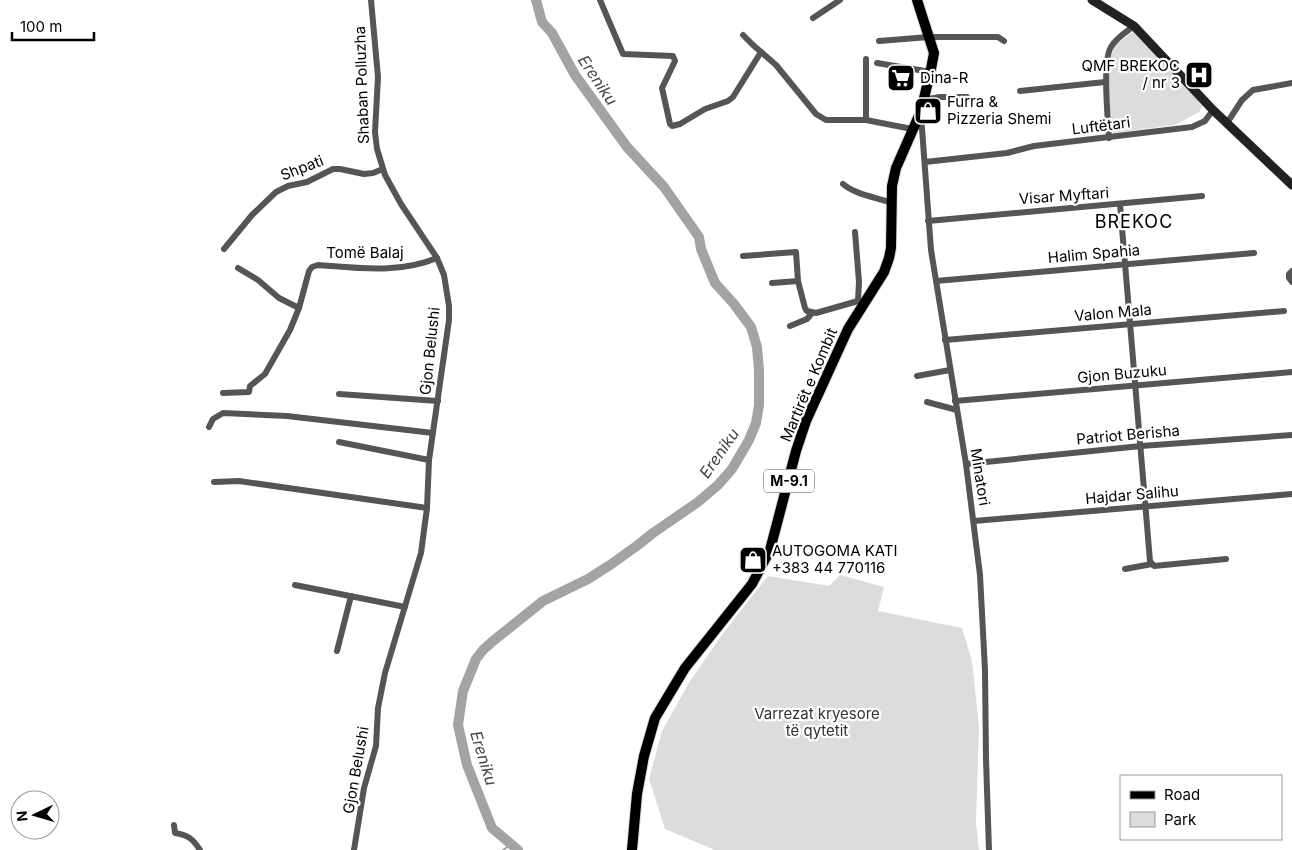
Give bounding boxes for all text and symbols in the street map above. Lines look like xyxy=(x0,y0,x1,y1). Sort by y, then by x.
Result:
scale bar xyxy=(12,10,95,42)
text: 100 m xyxy=(20,17,62,36)
street label: Shaban Polluzha xyxy=(350,26,373,144)
water label: Ereniku xyxy=(574,51,622,109)
place label: QMF BREKOC / nr 3 xyxy=(1081,56,1180,92)
hospital icon: QMF BREKOC / nr 3 xyxy=(1184,60,1214,90)
supermarket icon: Dina-R xyxy=(886,63,916,93)
place label: Dina-R xyxy=(920,68,969,87)
place label: Furra & Pizzeria Shemi xyxy=(947,92,1051,128)
shop icon: Furra & Pizzeria Shemi xyxy=(913,96,943,126)
street label: Luftëtari xyxy=(1071,112,1131,139)
street label: Shpati xyxy=(278,151,326,184)
street label: Visar Myftari xyxy=(1018,183,1110,208)
district label: BREKOC xyxy=(1095,211,1173,232)
street label: Halim Spahia xyxy=(1047,240,1141,267)
street label: Tomë Balaj xyxy=(326,243,404,262)
street label: Valon Mala xyxy=(1073,300,1153,325)
street label: Gjon Belushi xyxy=(415,306,444,396)
street label: Martirët e Kombit xyxy=(776,325,841,445)
street label: Gjon Buzuku xyxy=(1076,360,1168,387)
street label: Patriot Berisha xyxy=(1075,421,1181,448)
water label: Ereniku xyxy=(695,424,743,482)
street label: Minatori xyxy=(967,447,994,507)
road number: M-9.1 xyxy=(764,470,814,492)
street label: Hajdar Salihu xyxy=(1084,481,1179,508)
place label: AUTOGOMA KATI +383 44 770116 xyxy=(772,541,898,577)
shop icon: AUTOGOMA KATI +383 44 770116 xyxy=(738,545,768,575)
park label: Varrezat kryesore të qytetit xyxy=(754,704,880,740)
street label: Gjon Belushi xyxy=(338,725,373,815)
water label: Ereniku xyxy=(466,728,502,788)
legend xyxy=(1120,775,1282,840)
text: Road xyxy=(1164,785,1200,804)
north arrow xyxy=(10,790,60,840)
text: N xyxy=(13,810,30,822)
text: Park xyxy=(1164,810,1197,829)

